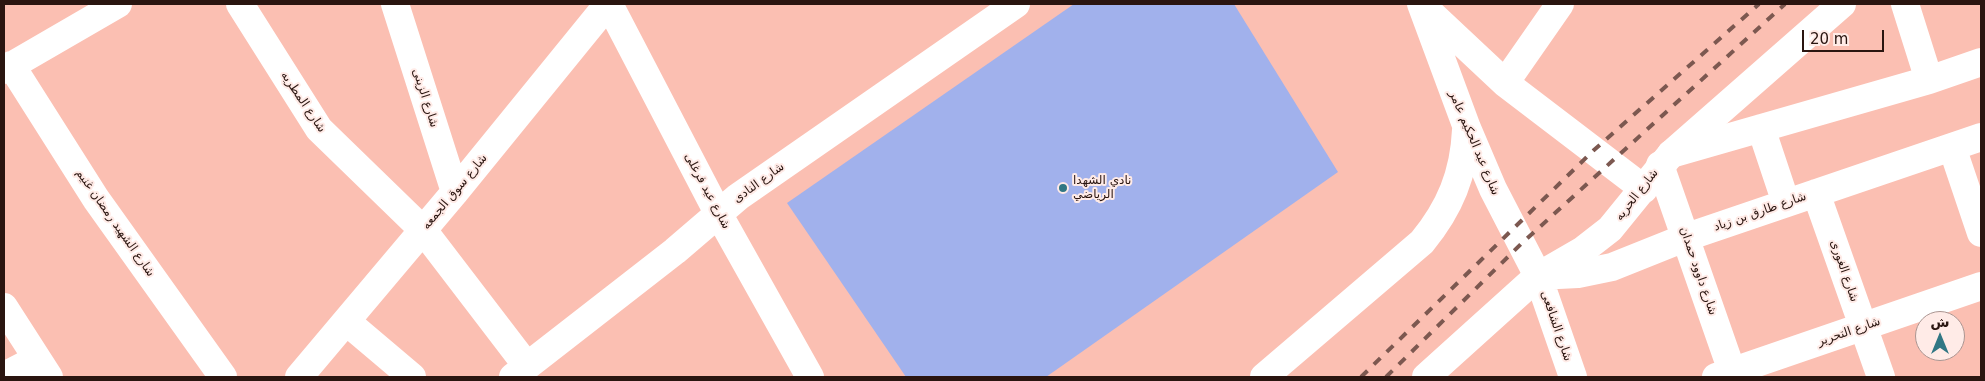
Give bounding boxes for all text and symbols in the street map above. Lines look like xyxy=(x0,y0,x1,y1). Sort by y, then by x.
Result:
scale bar xyxy=(1805,20,1888,52)
text: 20 m xyxy=(1810,30,1848,48)
street label: شارع الزينى xyxy=(409,67,441,129)
street label: شارع المطريه xyxy=(277,69,329,135)
street label: شارع عبد الحكيم عامر xyxy=(1445,89,1503,197)
street label: شارع سوق الجمعه xyxy=(419,151,491,233)
street label: شارع عيد فرغلى xyxy=(681,151,733,231)
street label: شارع النادى xyxy=(731,160,787,206)
street label: شارع الحريه xyxy=(1612,166,1662,224)
street label: شارع الشهيد رمضان غنيم xyxy=(72,167,158,279)
place label: نادي الشهدا الرياضي xyxy=(1073,174,1131,202)
marker: نادي الشهدا الرياضي xyxy=(1057,182,1069,194)
street label: شارع طارق بن زياد xyxy=(1712,189,1808,235)
street label: شارع داوود حمدان xyxy=(1676,225,1720,317)
street label: شارع الغورى xyxy=(1827,238,1861,304)
street label: شارع الشافعى xyxy=(1537,289,1575,363)
north arrow xyxy=(1915,311,1965,361)
text: ش xyxy=(1930,314,1950,330)
street label: شارع التحرير xyxy=(1816,315,1882,349)

